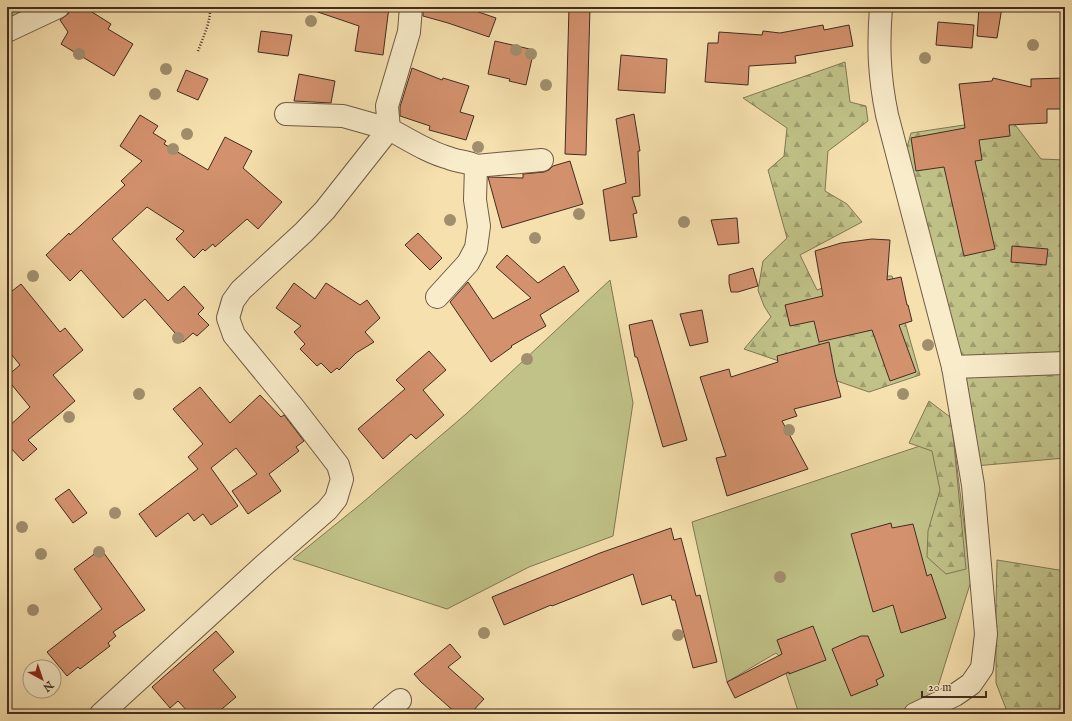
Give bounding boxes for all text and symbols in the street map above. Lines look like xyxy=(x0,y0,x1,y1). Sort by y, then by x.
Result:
north arrow xyxy=(22,659,62,699)
scale bar xyxy=(922,673,986,699)
text: N xyxy=(39,677,57,695)
text: 20 m xyxy=(928,680,951,695)

